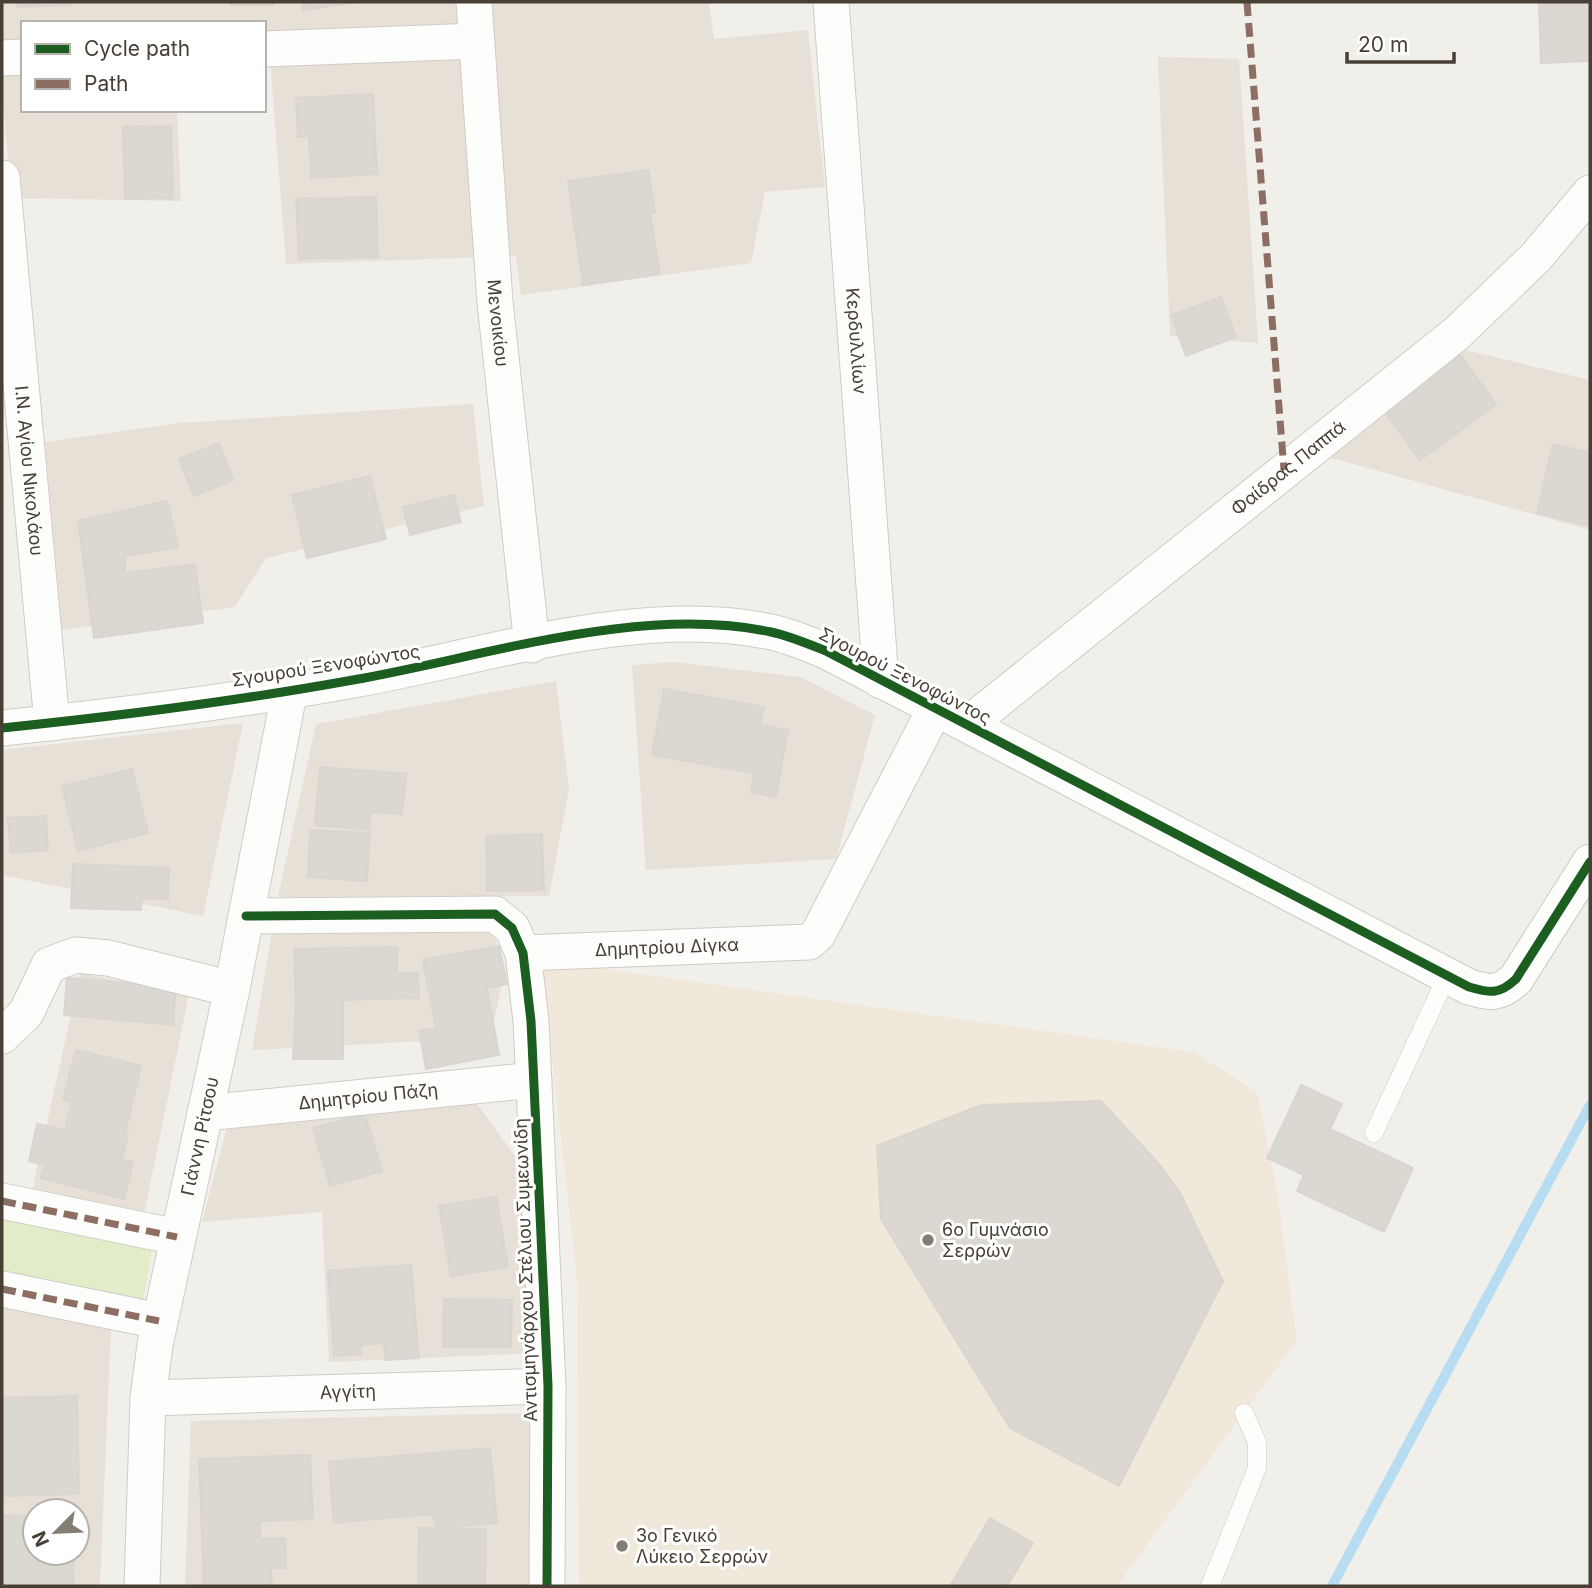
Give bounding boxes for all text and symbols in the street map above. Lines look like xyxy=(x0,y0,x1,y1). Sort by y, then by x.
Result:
legend xyxy=(21,21,266,112)
scale bar xyxy=(1347,21,1454,65)
text: 20 m xyxy=(1358,32,1408,57)
text: Cycle path xyxy=(84,36,190,61)
text: Path xyxy=(84,71,129,96)
street label: Μενοικίου xyxy=(483,279,513,368)
street label: Κερδυλλίων xyxy=(842,287,871,396)
street label: Ι.Ν. Αγίου Νικολάου xyxy=(11,385,48,557)
street label: Φαίδρας Παππά xyxy=(1227,416,1349,520)
street label: Σγουρού Ξενοφώντος xyxy=(816,623,995,728)
street label: Σγουρού Ξενοφώντος xyxy=(230,640,422,691)
street label: Δημητρίου Δίγκα xyxy=(594,934,739,960)
street label: Γιάννη Ρίτσου xyxy=(177,1075,223,1198)
street label: Δημητρίου Πάζη xyxy=(297,1079,439,1114)
street label: Αντισμηνάρχου Στέλιου Συμεωνίδη xyxy=(510,1118,541,1422)
place label: 6ο Γυμνάσιο Σερρών xyxy=(942,1219,1049,1261)
marker: 6ο Γυμνάσιο Σερρών xyxy=(920,1232,936,1248)
street label: Αγγίτη xyxy=(320,1380,376,1403)
north arrow xyxy=(21,1497,91,1567)
place label: 3ο Γενικό Λύκειο Σερρών xyxy=(636,1525,769,1567)
text: N xyxy=(27,1527,54,1550)
marker: 3ο Γενικό Λύκειο Σερρών xyxy=(614,1538,630,1554)

